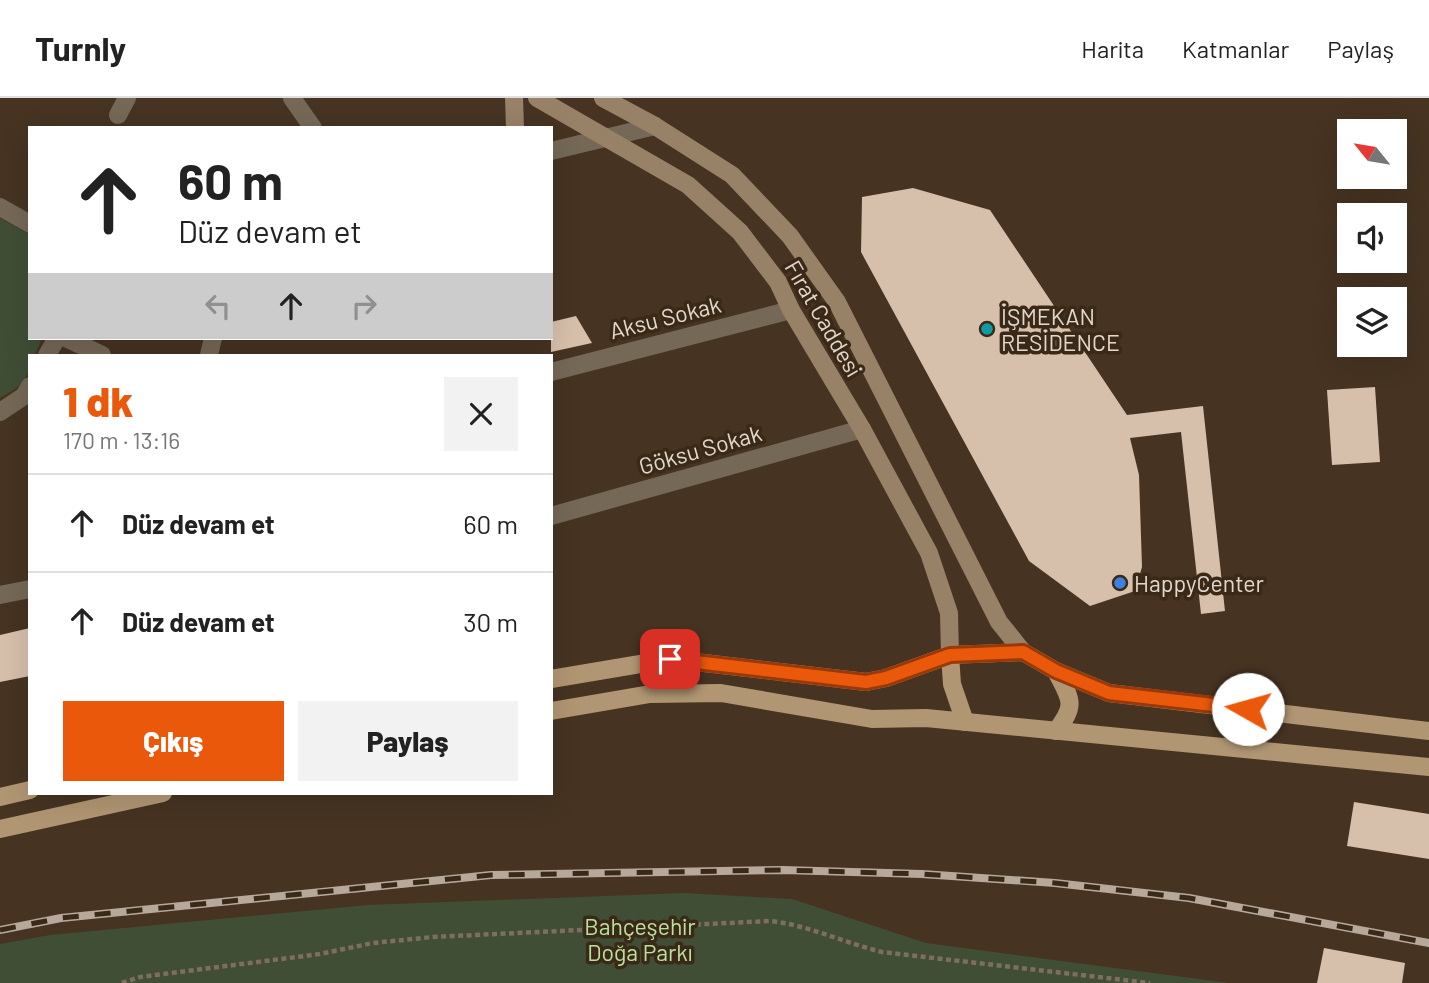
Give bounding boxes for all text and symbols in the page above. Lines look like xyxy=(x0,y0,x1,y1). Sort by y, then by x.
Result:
text: Turnly xyxy=(35,28,126,68)
text: Harita xyxy=(1081,34,1144,63)
text: Katmanlar xyxy=(1182,34,1289,63)
text: Paylaş xyxy=(1327,34,1394,63)
north arrow xyxy=(1337,119,1407,189)
map controls xyxy=(1337,119,1407,357)
text: 60 m xyxy=(178,151,283,210)
icon: ahead xyxy=(63,154,154,245)
button: sound xyxy=(1337,203,1407,273)
text: Düz devam et xyxy=(178,211,362,249)
street label: Fırat Caddesi xyxy=(779,255,869,381)
icon: left xyxy=(199,287,237,325)
icon: ahead xyxy=(272,287,310,325)
icon: right xyxy=(345,287,383,325)
button: layers xyxy=(1337,287,1407,357)
street label: Aksu Sokak xyxy=(606,290,724,344)
place label: İŞMEKAN RESİDENCE xyxy=(1001,302,1120,356)
marker: İŞMEKAN RESİDENCE xyxy=(979,321,995,337)
text: 1 dk xyxy=(63,375,133,425)
button: close xyxy=(444,377,518,451)
street label: Göksu Sokak xyxy=(635,418,765,480)
text: 170 m · 13:16 xyxy=(63,426,180,454)
icon: ahead xyxy=(63,504,101,542)
text: Düz devam et xyxy=(122,508,275,539)
text: 60 m xyxy=(463,508,518,539)
place label: HappyCenter xyxy=(1134,569,1264,597)
marker: HappyCenter xyxy=(1112,575,1128,591)
icon: ahead xyxy=(63,602,101,640)
text: Düz devam et xyxy=(122,606,275,637)
text: 30 m xyxy=(463,606,518,637)
pin xyxy=(640,629,700,689)
icon: arrive xyxy=(651,640,689,678)
position arrow xyxy=(1211,672,1285,746)
button: Çıkış xyxy=(63,701,284,781)
button: Paylaş xyxy=(298,701,518,781)
park label: Bahçeşehir Doğa Parkı xyxy=(584,912,696,966)

